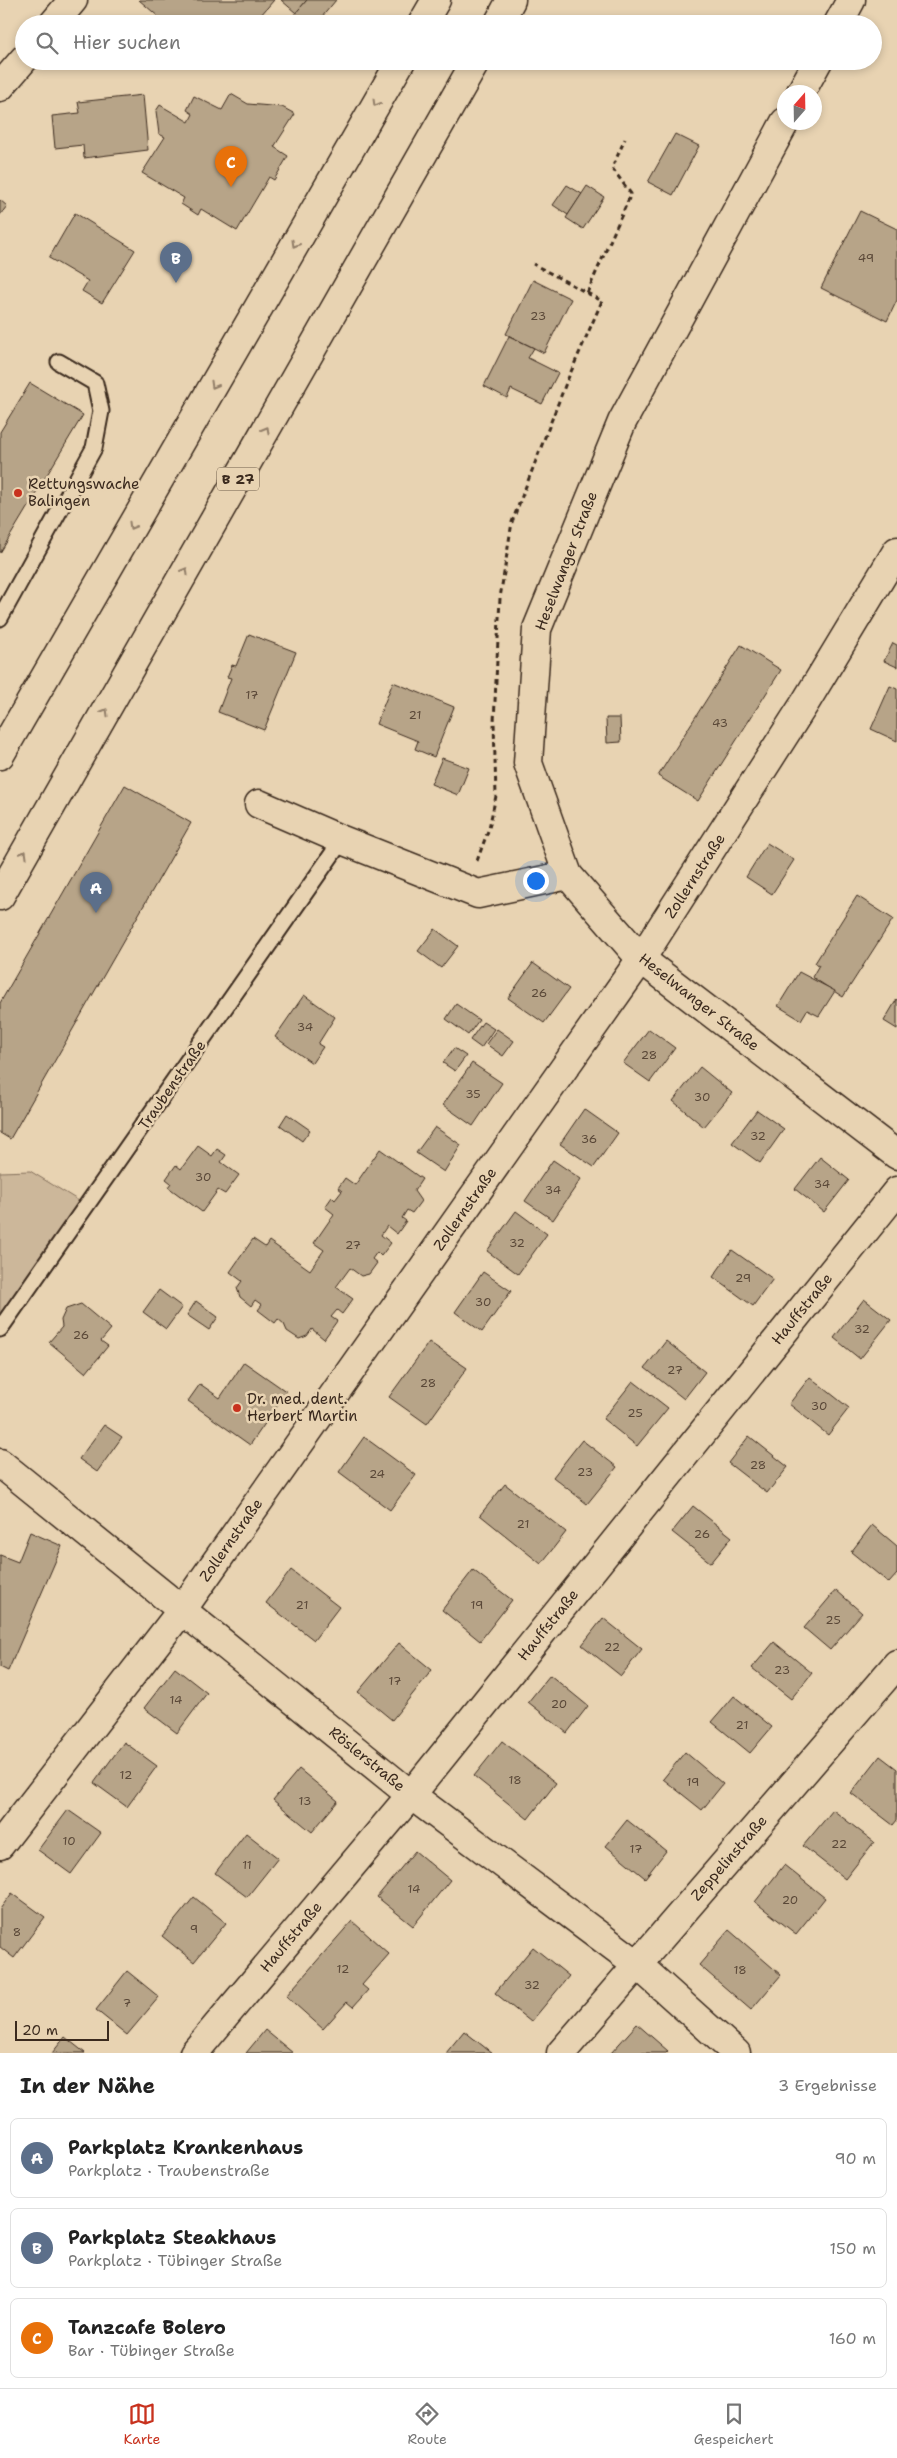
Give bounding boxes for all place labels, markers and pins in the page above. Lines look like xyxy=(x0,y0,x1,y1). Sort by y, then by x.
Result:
pin: C xyxy=(215,146,247,187)
pin: B xyxy=(160,242,192,283)
place label: Rettungswache Balingen xyxy=(28,474,140,511)
marker: Rettungswache Balingen xyxy=(12,487,24,499)
pin: A xyxy=(80,872,112,913)
place label: Dr. med. dent. Herbert Martin xyxy=(247,1389,358,1426)
marker: Dr. med. dent. Herbert Martin xyxy=(231,1402,243,1414)

